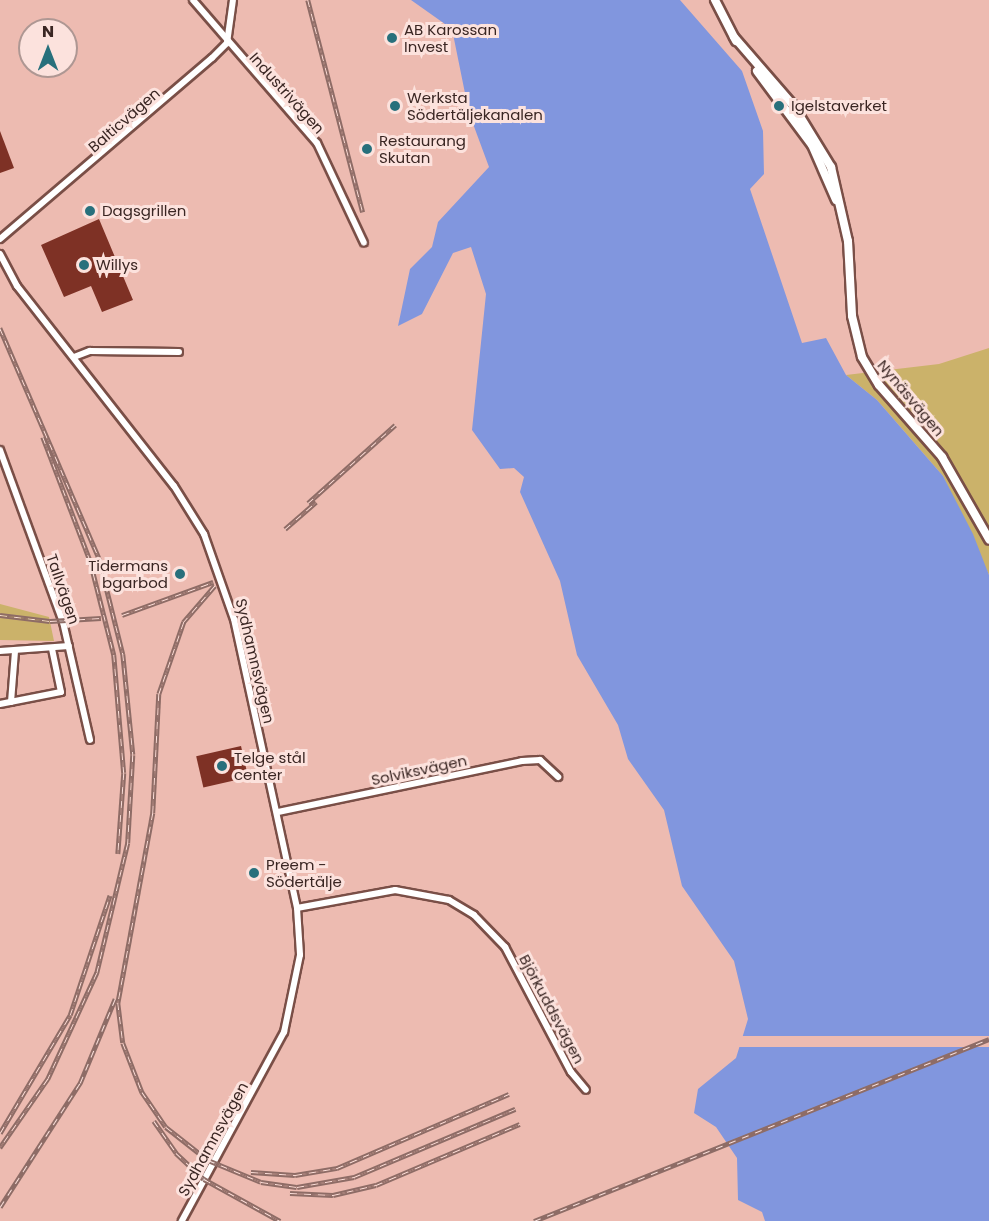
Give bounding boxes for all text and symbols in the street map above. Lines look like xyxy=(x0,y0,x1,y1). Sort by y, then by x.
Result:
north arrow xyxy=(18,18,78,78)
text: N xyxy=(42,20,54,43)
place label: AB Karossan Invest xyxy=(404,20,497,55)
marker: AB Karossan Invest xyxy=(385,31,399,45)
street label: Industrivägen xyxy=(246,49,328,137)
street label: Balticvägen xyxy=(85,84,163,156)
place label: Werksta Södertäljekanalen xyxy=(407,88,543,123)
place label: Igelstaverket xyxy=(791,97,887,115)
marker: Werksta Södertäljekanalen xyxy=(388,99,402,113)
marker: Igelstaverket xyxy=(772,99,786,113)
place label: Restaurang Skutan xyxy=(379,131,466,166)
marker: Restaurang Skutan xyxy=(360,142,374,156)
place label: Dagsgrillen xyxy=(102,202,186,220)
marker: Dagsgrillen xyxy=(83,204,97,218)
place label: Willys xyxy=(96,256,138,274)
marker: Willys xyxy=(77,258,91,272)
street label: Nynäsvägen xyxy=(874,356,948,440)
street label: Tallvägen xyxy=(43,551,83,627)
place label: Tidermans bgarbod xyxy=(88,556,168,591)
marker: Tidermans bgarbod xyxy=(173,567,187,581)
street label: Sydhamnsvägen xyxy=(232,597,278,725)
place label: Telge stål center xyxy=(234,748,306,783)
street label: Solviksvägen xyxy=(370,751,468,789)
marker: Telge stål center xyxy=(215,759,229,773)
place label: Preem - Södertälje xyxy=(266,855,342,890)
marker: Preem - Södertälje xyxy=(247,866,261,880)
street label: Björkuddsvägen xyxy=(516,951,588,1067)
street label: Sydhamnsvägen xyxy=(174,1079,252,1199)

